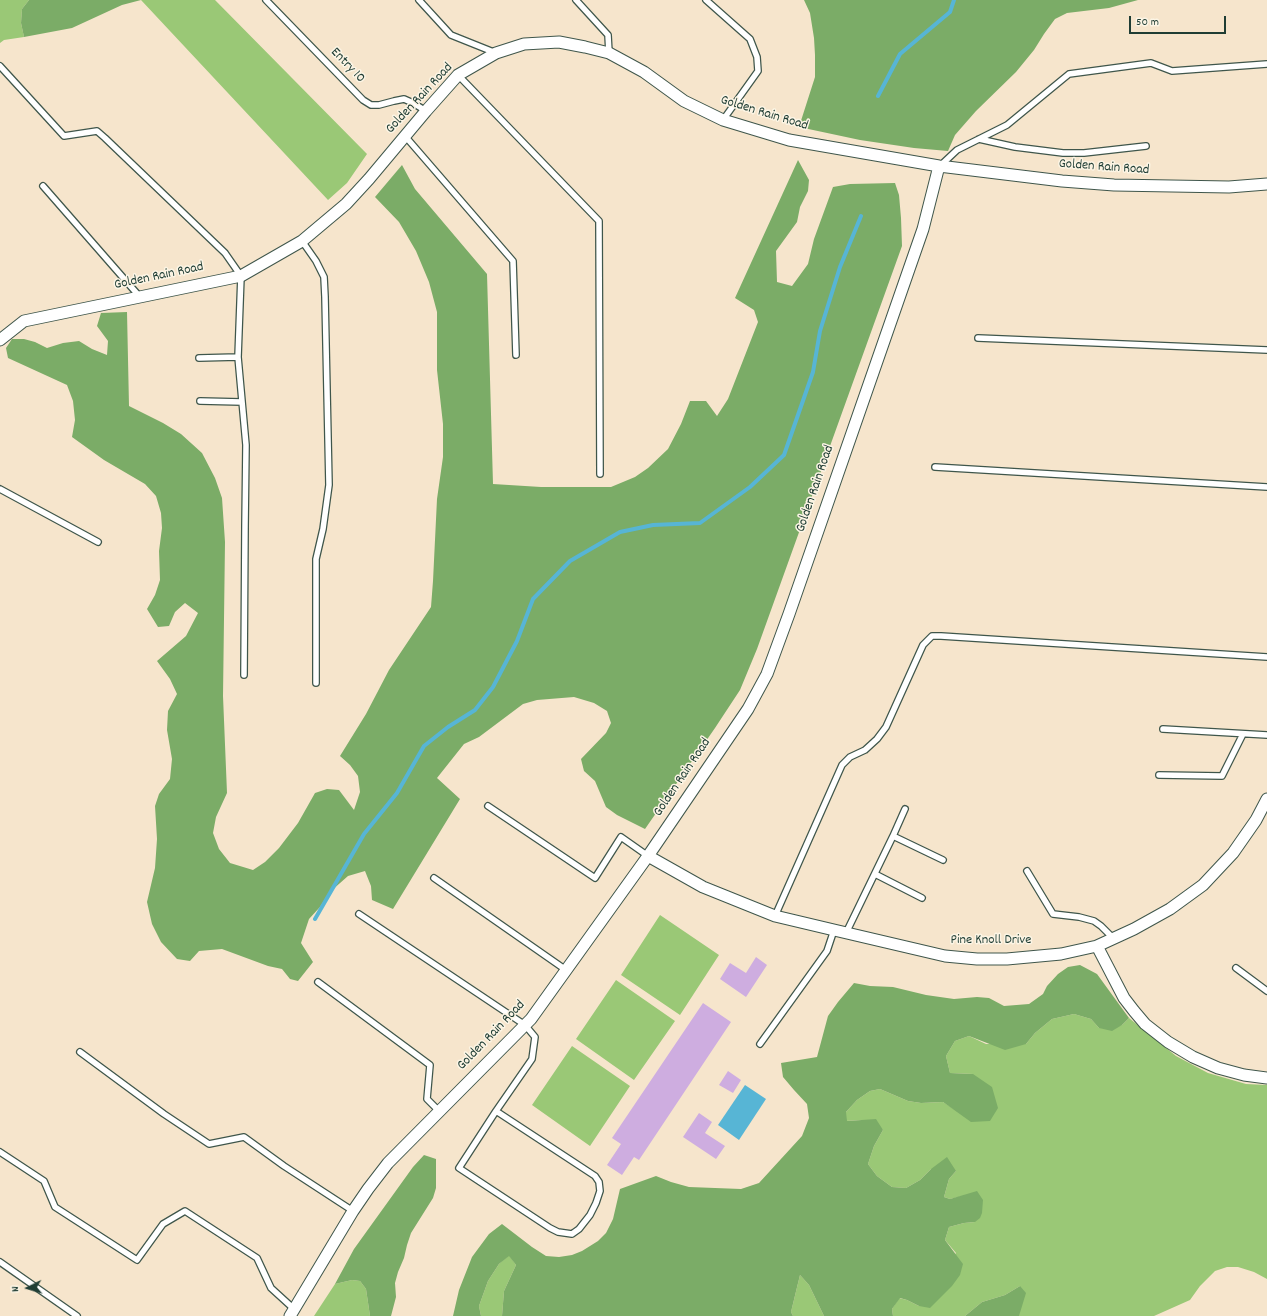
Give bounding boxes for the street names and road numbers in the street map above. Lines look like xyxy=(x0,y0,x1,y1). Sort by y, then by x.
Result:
street label: Entry 10 xyxy=(326,45,368,87)
street label: Golden Rain Road xyxy=(383,60,457,138)
street label: Golden Rain Road xyxy=(718,93,810,135)
street label: Golden Rain Road xyxy=(1058,156,1150,180)
street label: Golden Rain Road xyxy=(113,259,205,295)
street label: Golden Rain Road xyxy=(793,443,839,535)
street label: Golden Rain Road xyxy=(651,736,715,820)
street label: Pine Knoll Drive xyxy=(951,933,1031,949)
street label: Golden Rain Road xyxy=(454,997,530,1075)

